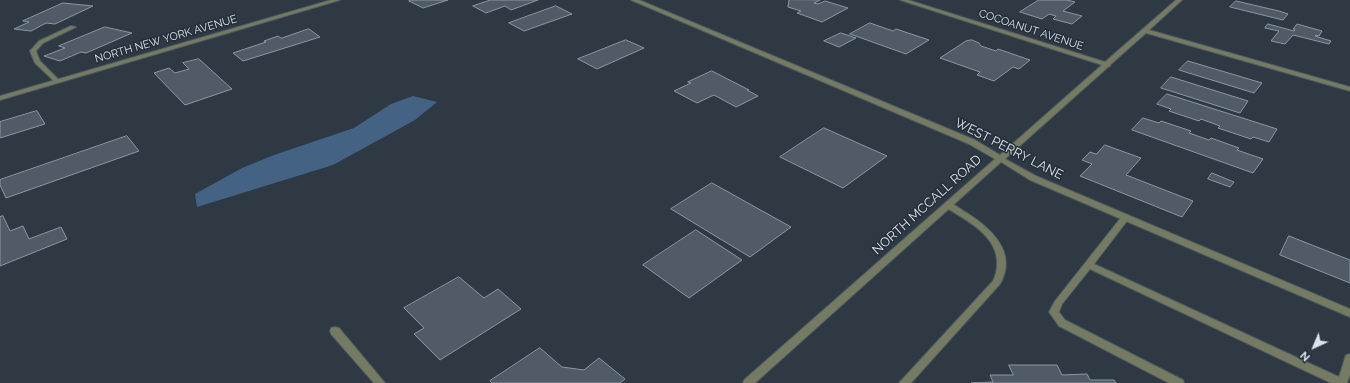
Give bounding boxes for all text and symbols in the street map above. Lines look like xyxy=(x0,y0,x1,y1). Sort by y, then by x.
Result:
street label: COCOANUT AVENUE xyxy=(977,7,1085,53)
street label: NORTH NEW YORK AVENUE xyxy=(93,12,239,66)
street label: WEST PERRY LANE xyxy=(952,115,1066,183)
street label: NORTH MCCALL ROAD xyxy=(869,152,985,258)
north arrow xyxy=(1294,327,1334,367)
text: N xyxy=(1298,348,1313,364)

